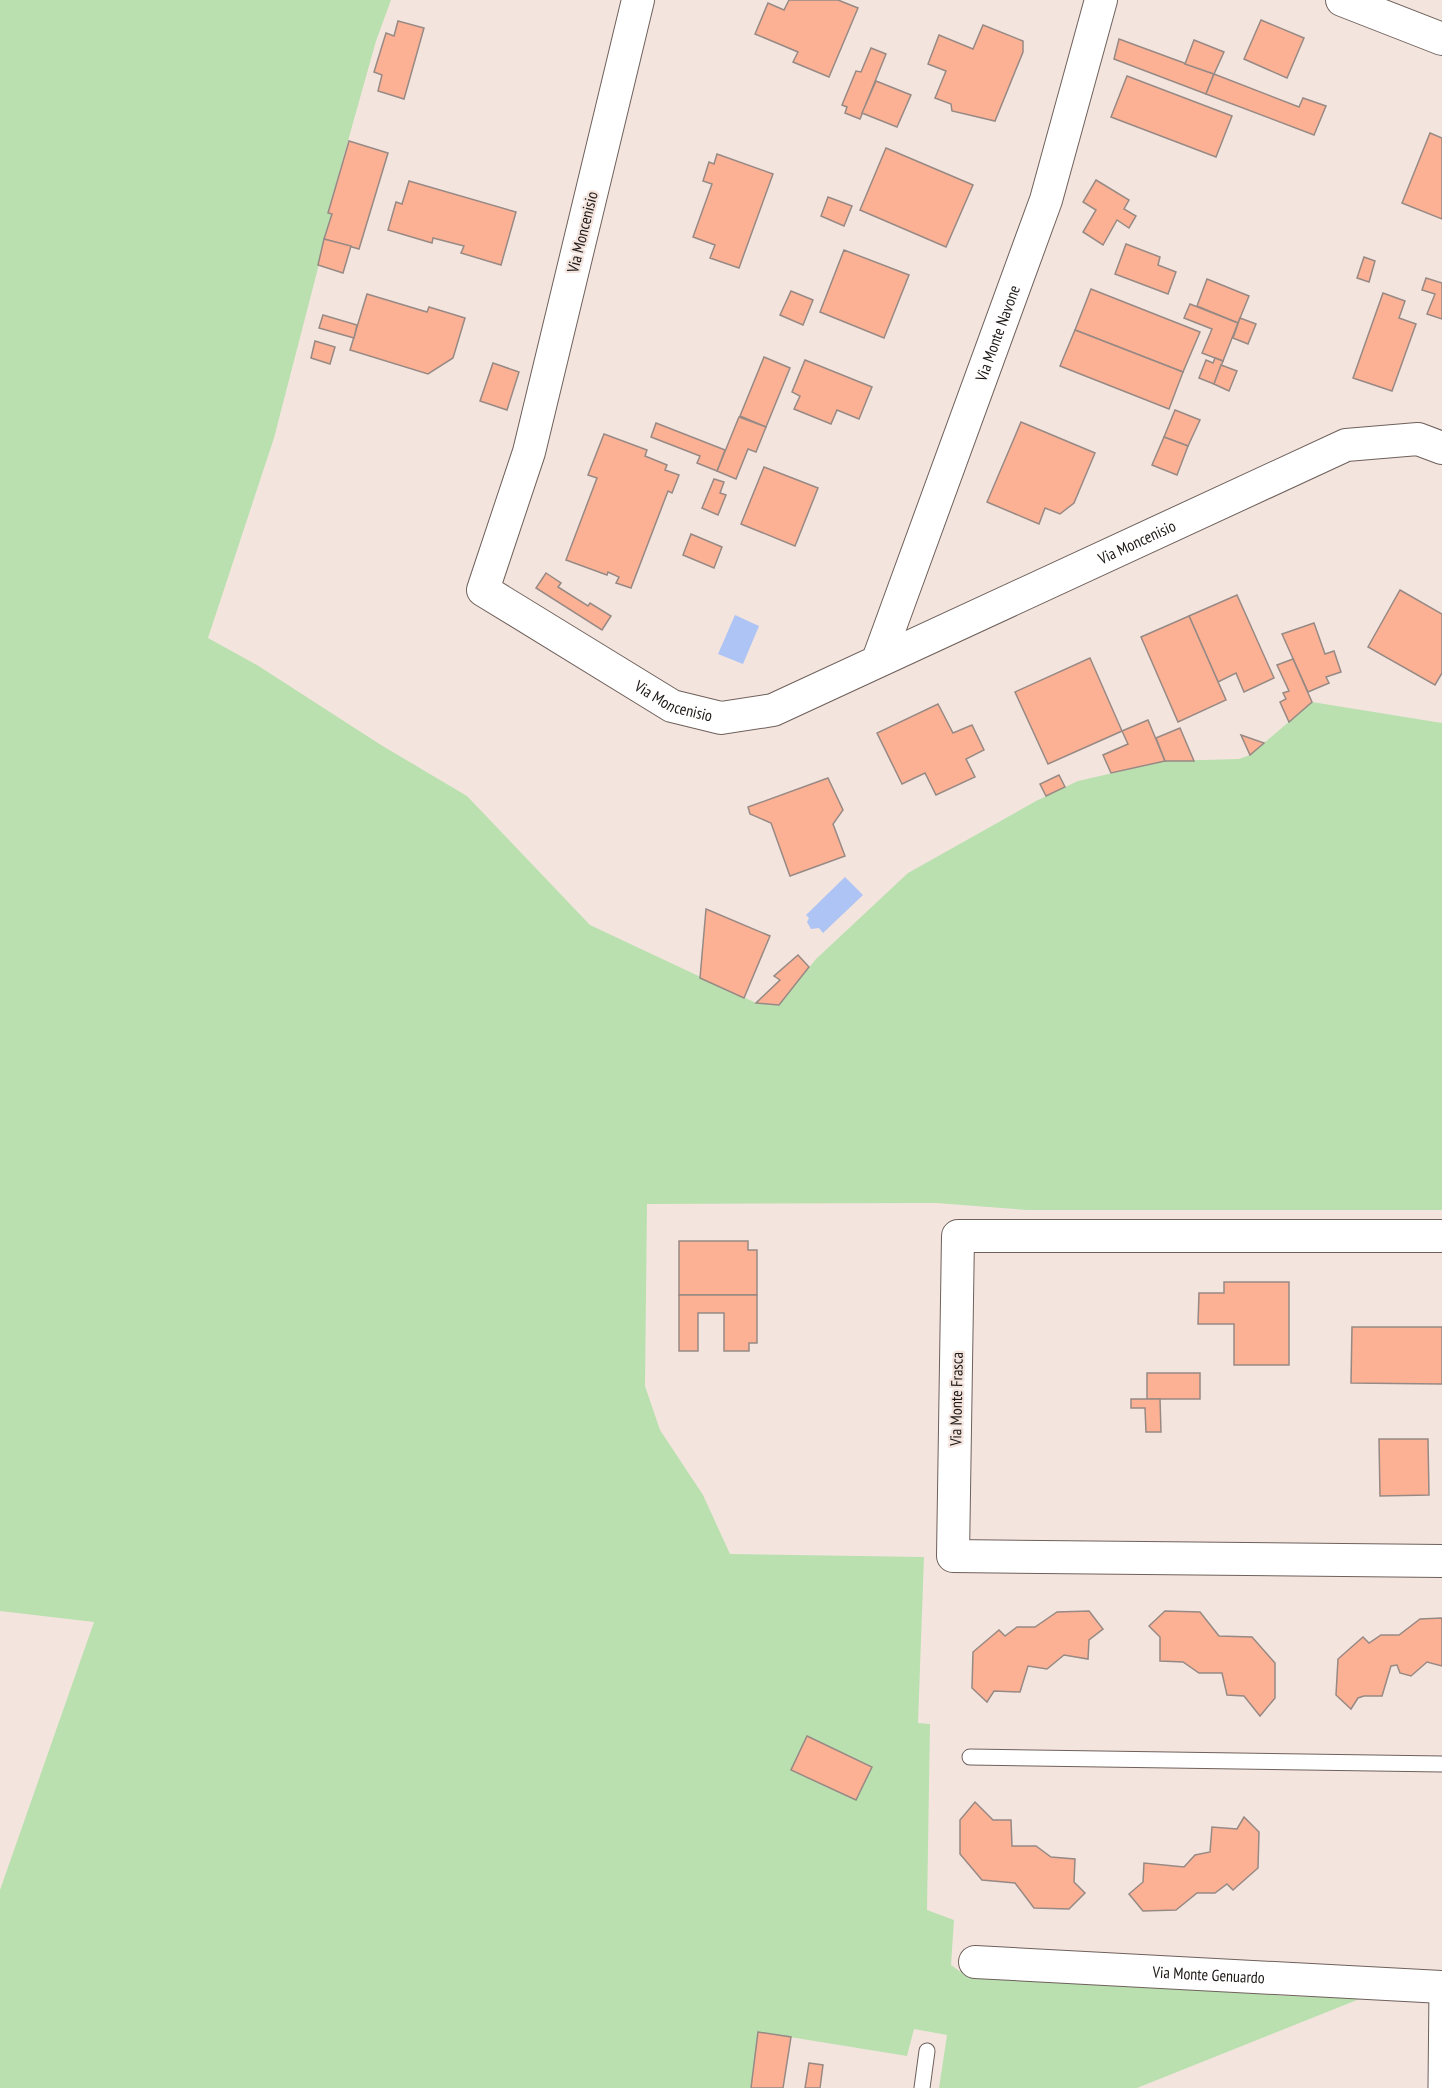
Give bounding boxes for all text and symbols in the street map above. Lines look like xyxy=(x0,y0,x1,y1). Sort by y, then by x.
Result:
street label: Via Moncenisio xyxy=(562,189,602,276)
street label: Via Monte Navone xyxy=(970,282,1024,385)
street label: Via Moncenisio xyxy=(1094,515,1179,569)
street label: Via Moncenisio xyxy=(630,675,715,726)
street label: Via Monte Frasca xyxy=(945,1352,967,1447)
street label: Via Monte Genuardo xyxy=(1151,1961,1265,1988)

